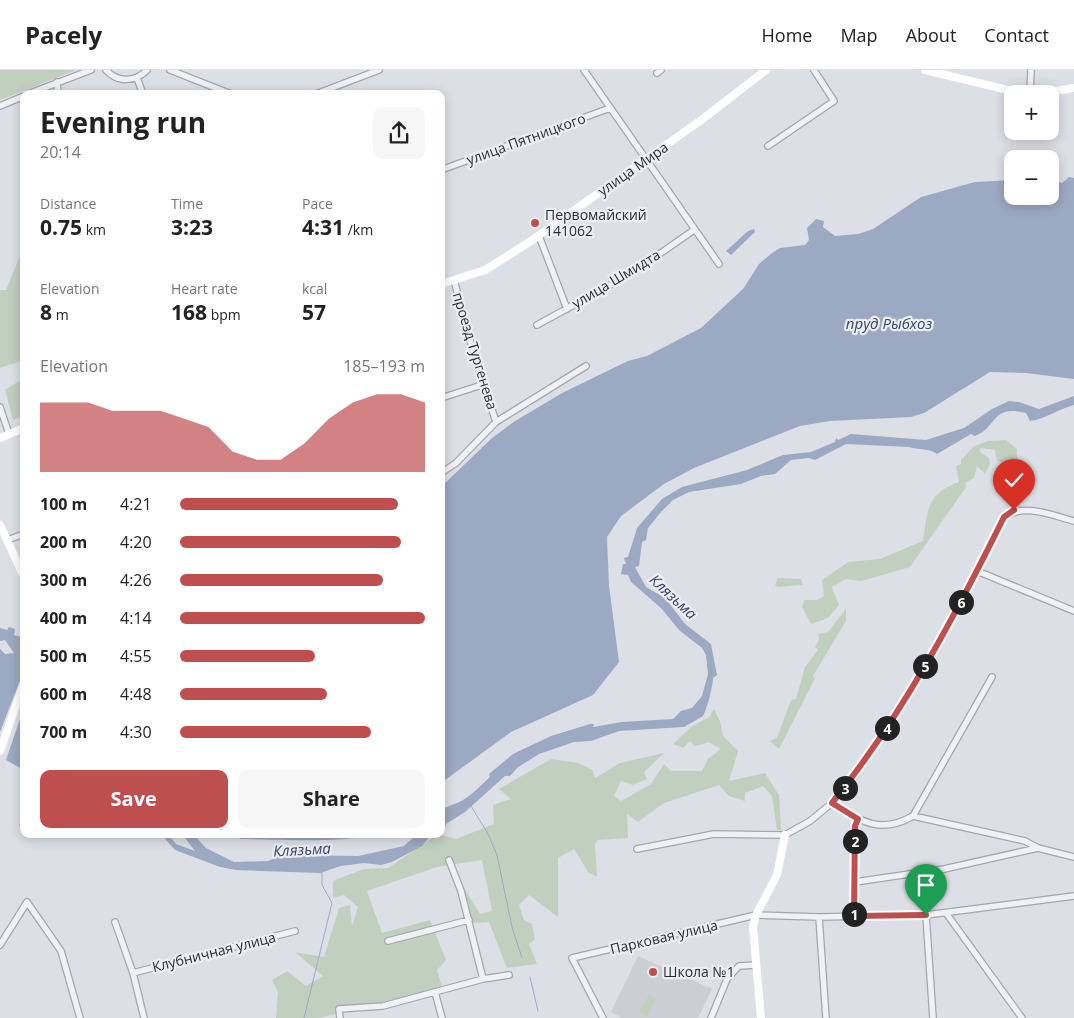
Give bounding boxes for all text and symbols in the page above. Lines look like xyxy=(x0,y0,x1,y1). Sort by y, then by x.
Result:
text: Pacely xyxy=(25,18,102,51)
text: Home xyxy=(762,23,812,47)
text: Map xyxy=(840,23,878,47)
text: About xyxy=(906,23,956,47)
text: Contact xyxy=(984,23,1049,47)
map controls xyxy=(1004,85,1059,205)
button: + xyxy=(1004,85,1059,140)
text: Evening run xyxy=(40,103,206,141)
button: share xyxy=(373,107,425,159)
street label: улица Пятницкого xyxy=(464,108,588,169)
street label: улица Мира xyxy=(594,137,672,200)
text: 20:14 xyxy=(40,141,81,163)
button: − xyxy=(1004,150,1059,205)
text: Distance xyxy=(40,194,96,213)
text: Time xyxy=(171,194,203,213)
text: Pace xyxy=(302,194,333,213)
place label: Первомайский 141062 xyxy=(545,205,647,240)
text: 0.75 xyxy=(40,213,82,241)
text: 3:23 xyxy=(171,213,213,241)
text: 4:31 xyxy=(302,213,344,241)
marker: Первомайский 141062 xyxy=(529,217,541,229)
text: km xyxy=(82,220,106,239)
text: /km xyxy=(344,220,373,239)
street label: улица Шмидта xyxy=(568,245,664,313)
text: Elevation xyxy=(40,279,99,298)
text: Heart rate xyxy=(171,279,238,298)
text: kcal xyxy=(302,279,327,298)
street label: проезд Тургенева xyxy=(449,290,502,412)
text: 8 xyxy=(40,298,52,326)
text: 168 xyxy=(171,298,207,326)
text: 57 xyxy=(302,298,326,326)
text: m xyxy=(52,305,69,324)
text: bpm xyxy=(207,305,241,324)
water label: пруд Рыбхоз xyxy=(846,313,933,333)
text: Elevation xyxy=(40,355,108,377)
text: 185–193 m xyxy=(343,355,425,377)
pin xyxy=(993,459,1035,510)
icon: check xyxy=(1000,466,1028,494)
text: 100 m xyxy=(40,493,87,515)
text: 4:21 xyxy=(120,493,152,515)
text: 200 m xyxy=(40,531,87,553)
text: 4:20 xyxy=(120,531,152,553)
text: 300 m xyxy=(40,569,87,591)
text: 4:26 xyxy=(120,569,152,591)
water label: Клязьма xyxy=(646,569,702,624)
pin: 6 xyxy=(948,590,974,614)
text: 6 xyxy=(957,593,966,612)
text: 400 m xyxy=(40,607,87,629)
text: 4:14 xyxy=(120,607,152,629)
text: 500 m xyxy=(40,645,87,667)
text: 4:55 xyxy=(120,645,152,667)
pin: 5 xyxy=(912,654,938,678)
text: 5 xyxy=(921,657,930,676)
text: 600 m xyxy=(40,683,87,705)
text: 4:48 xyxy=(120,683,152,705)
pin: 4 xyxy=(874,716,900,740)
text: 4 xyxy=(883,719,892,738)
text: 700 m xyxy=(40,721,87,743)
text: 4:30 xyxy=(120,721,152,743)
button: Save xyxy=(40,770,228,828)
button: Share xyxy=(238,770,425,828)
pin: 3 xyxy=(832,776,858,800)
text: 3 xyxy=(841,779,850,798)
pin: 2 xyxy=(842,828,868,854)
text: 2 xyxy=(851,832,860,851)
water label: Клязьма xyxy=(273,837,332,860)
pin xyxy=(905,864,947,915)
icon: arrive xyxy=(912,871,940,899)
pin: 1 xyxy=(842,902,866,926)
text: 1 xyxy=(850,905,859,924)
street label: Парковая улица xyxy=(608,915,720,958)
street label: Клубничная улица xyxy=(150,927,278,976)
place label: Школа №1 xyxy=(663,962,735,981)
marker: Школа №1 xyxy=(647,966,659,978)

